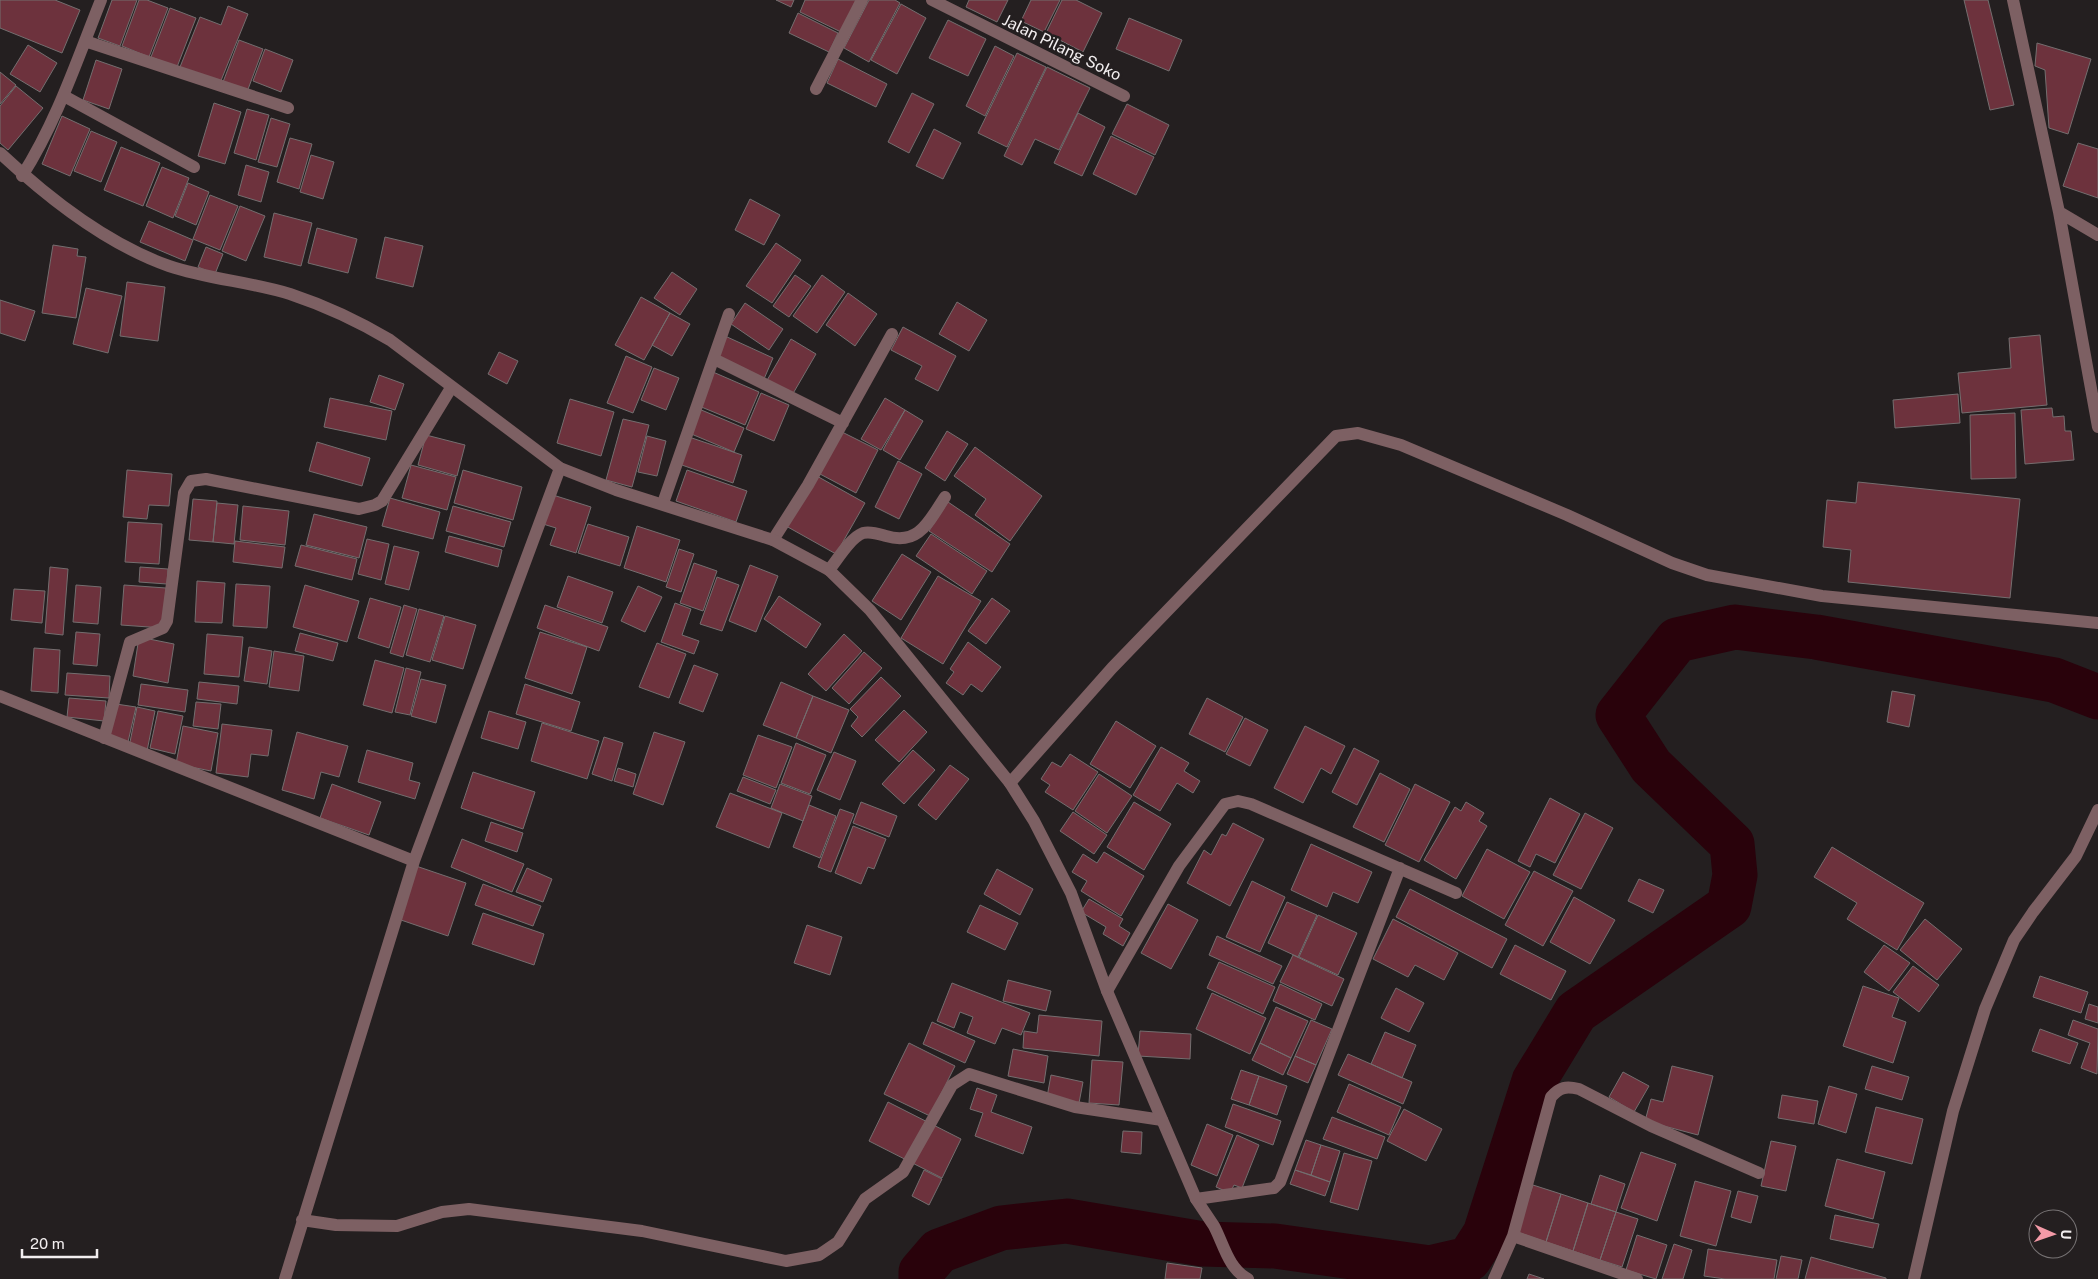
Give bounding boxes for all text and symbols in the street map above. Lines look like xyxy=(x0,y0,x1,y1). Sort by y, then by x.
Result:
street label: Jalan Pilang Soko xyxy=(999,10,1124,85)
north arrow xyxy=(2028,1209,2078,1259)
scale bar xyxy=(22,1226,98,1258)
text: U xyxy=(2058,1229,2074,1240)
text: 20 m xyxy=(30,1235,65,1252)

